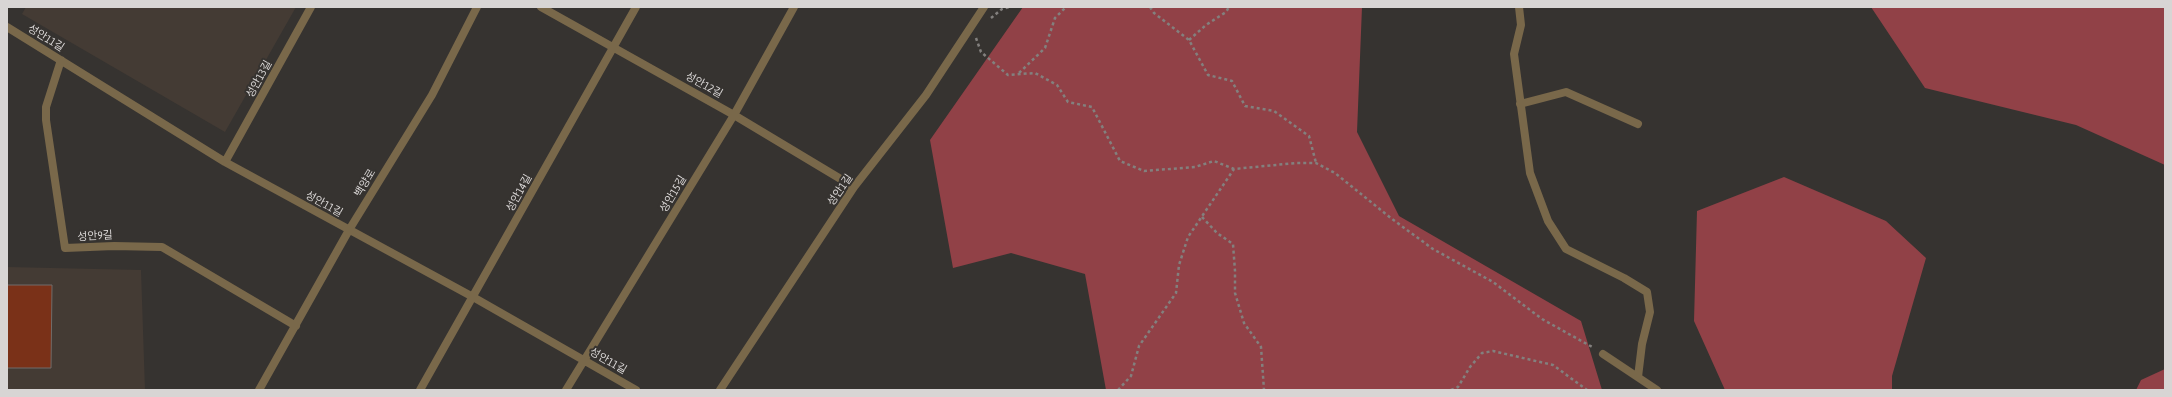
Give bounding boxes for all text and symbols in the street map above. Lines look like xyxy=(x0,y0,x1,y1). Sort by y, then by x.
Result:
street label: 성안11길 xyxy=(25,22,67,54)
street label: 성안13길 xyxy=(243,58,275,100)
street label: 성안12길 xyxy=(683,69,725,101)
street label: 백양로 xyxy=(352,167,378,199)
street label: 성안14길 xyxy=(503,172,535,214)
street label: 성안1길 xyxy=(824,172,856,208)
street label: 성안15길 xyxy=(657,173,689,215)
street label: 성안11길 xyxy=(303,188,345,220)
street label: 성안9길 xyxy=(77,228,113,244)
street label: 성안11길 xyxy=(587,345,629,377)

